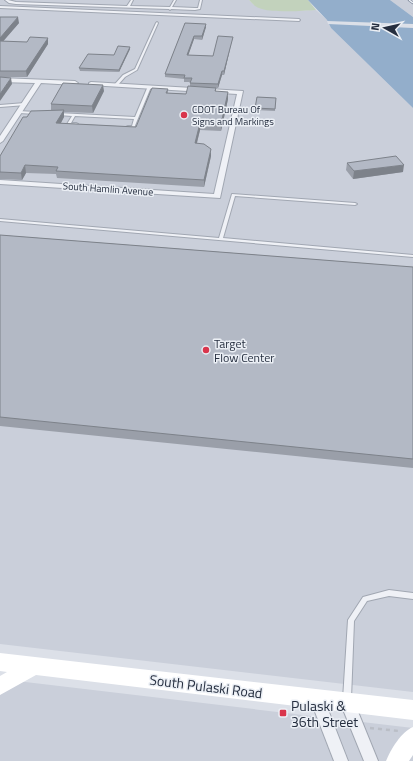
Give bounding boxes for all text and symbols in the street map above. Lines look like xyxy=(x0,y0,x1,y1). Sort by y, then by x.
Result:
north arrow xyxy=(365,8,405,48)
text: N xyxy=(367,22,384,31)
place label: CDOT Bureau Of Signs and Markings xyxy=(192,102,274,129)
marker: CDOT Bureau Of Signs and Markings xyxy=(179,110,189,120)
street label: South Hamlin Avenue xyxy=(62,178,154,200)
place label: Target Flow Center xyxy=(214,334,274,367)
marker: Target Flow Center xyxy=(201,345,211,355)
street label: South Pulaski Road xyxy=(148,669,264,703)
place label: Pulaski & 36th Street xyxy=(291,695,358,732)
marker: Pulaski & 36th Street xyxy=(278,708,288,718)

